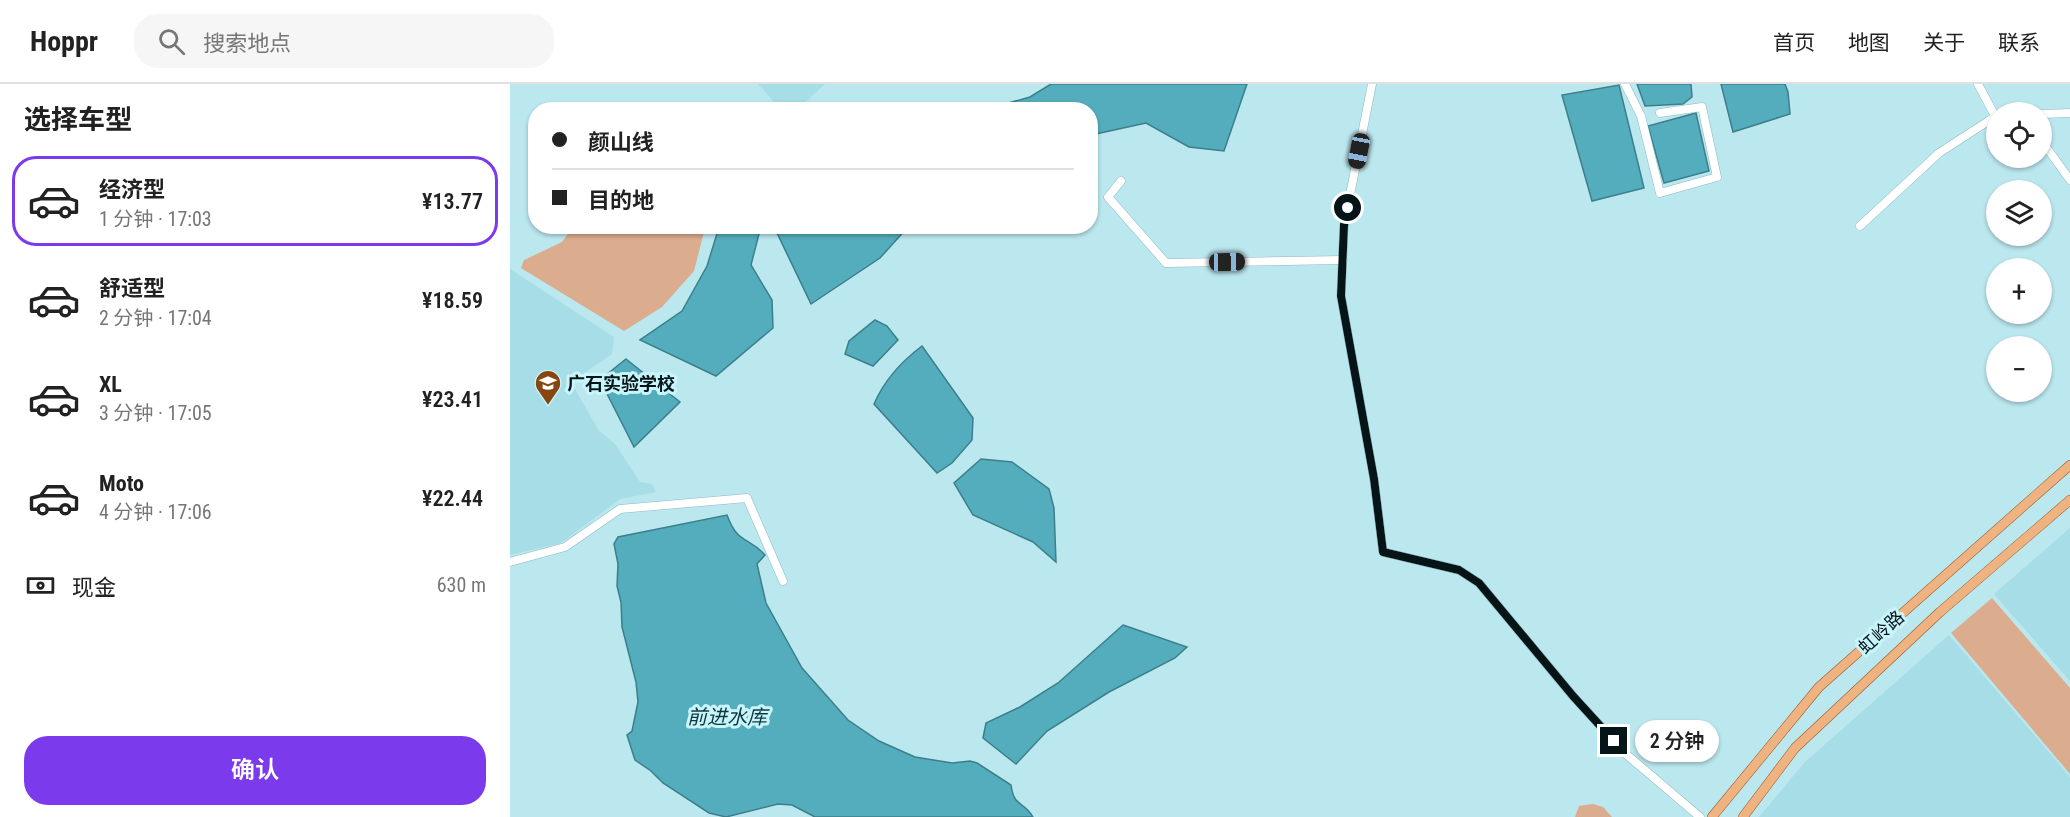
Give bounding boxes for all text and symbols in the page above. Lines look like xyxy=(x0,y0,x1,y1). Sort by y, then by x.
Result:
search box xyxy=(134,14,554,68)
text: Hoppr xyxy=(30,25,98,58)
icon: search xyxy=(155,25,188,58)
text: 搜索地点 xyxy=(203,31,291,56)
text: 首页 xyxy=(1773,31,1815,55)
text: 地图 xyxy=(1848,31,1890,55)
text: 关于 xyxy=(1923,31,1965,55)
text: 联系 xyxy=(1998,31,2040,55)
map controls xyxy=(1986,102,2052,402)
button: locate xyxy=(1986,102,2052,168)
text: 选择车型 xyxy=(24,104,132,136)
text: 颜山线 xyxy=(588,130,654,155)
car xyxy=(1347,132,1371,170)
icon: car xyxy=(27,174,81,228)
text: 经济型 xyxy=(99,177,165,202)
button: layers xyxy=(1986,180,2052,246)
text: 目的地 xyxy=(588,188,654,213)
text: ¥13.77 xyxy=(422,189,483,214)
route start xyxy=(1334,194,1361,221)
text: 1 分钟 · 17:03 xyxy=(99,207,212,231)
car xyxy=(1209,253,1245,271)
button: + xyxy=(1986,258,2052,324)
icon: car xyxy=(27,273,81,327)
text: 舒适型 xyxy=(99,276,165,301)
text: ¥18.59 xyxy=(422,288,483,313)
text: 2 分钟 · 17:04 xyxy=(99,306,212,330)
button: − xyxy=(1986,336,2052,402)
school or university icon: 广石实验学校 xyxy=(533,368,563,406)
icon: car xyxy=(27,372,81,426)
text: XL xyxy=(99,372,122,397)
place label: 广石实验学校 xyxy=(567,373,675,394)
text: ¥23.41 xyxy=(422,387,483,412)
text: 3 分钟 · 17:05 xyxy=(99,401,212,425)
icon: car xyxy=(27,471,81,525)
text: Moto xyxy=(99,471,144,496)
text: ¥22.44 xyxy=(422,486,483,511)
text: 4 分钟 · 17:06 xyxy=(99,500,212,524)
icon: cash xyxy=(24,569,57,602)
text: 630 m xyxy=(437,573,486,597)
text: 现金 xyxy=(72,575,116,600)
street label: 虹岭路 xyxy=(1854,606,1908,658)
water label: 前进水库 xyxy=(687,705,770,729)
callout: 2 分钟 xyxy=(1635,720,1719,762)
route end xyxy=(1600,727,1627,754)
text: 2 分钟 xyxy=(1650,729,1704,753)
button: 确认 xyxy=(24,736,486,805)

